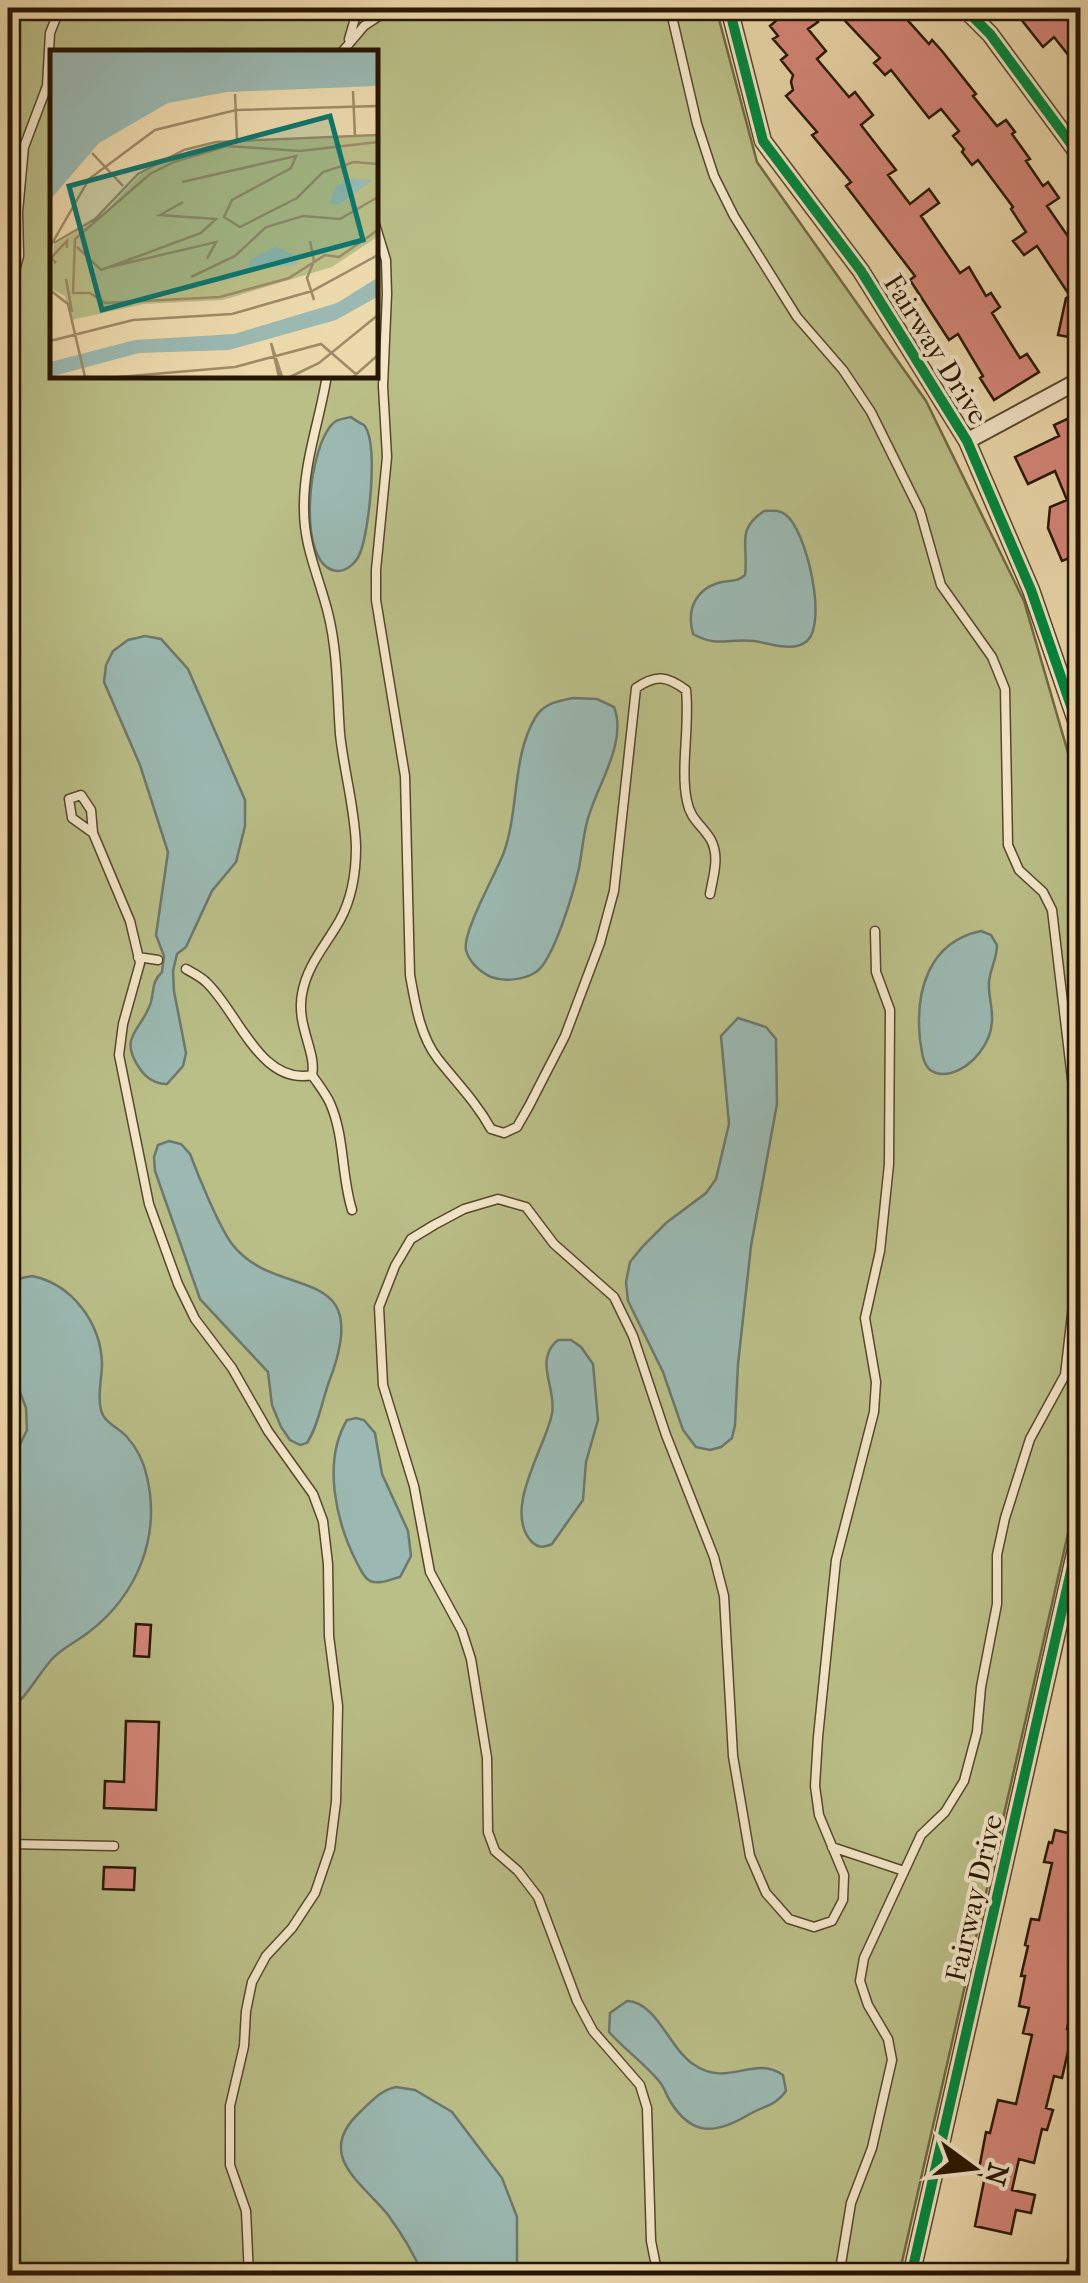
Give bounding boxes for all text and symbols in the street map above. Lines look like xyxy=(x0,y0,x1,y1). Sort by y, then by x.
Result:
inset map xyxy=(50,50,378,378)
street label: Fairway Drive xyxy=(877,268,995,430)
street label: Fairway Drive xyxy=(939,1811,1009,1985)
north arrow xyxy=(923,2118,1023,2218)
text: N xyxy=(978,2160,1015,2190)

